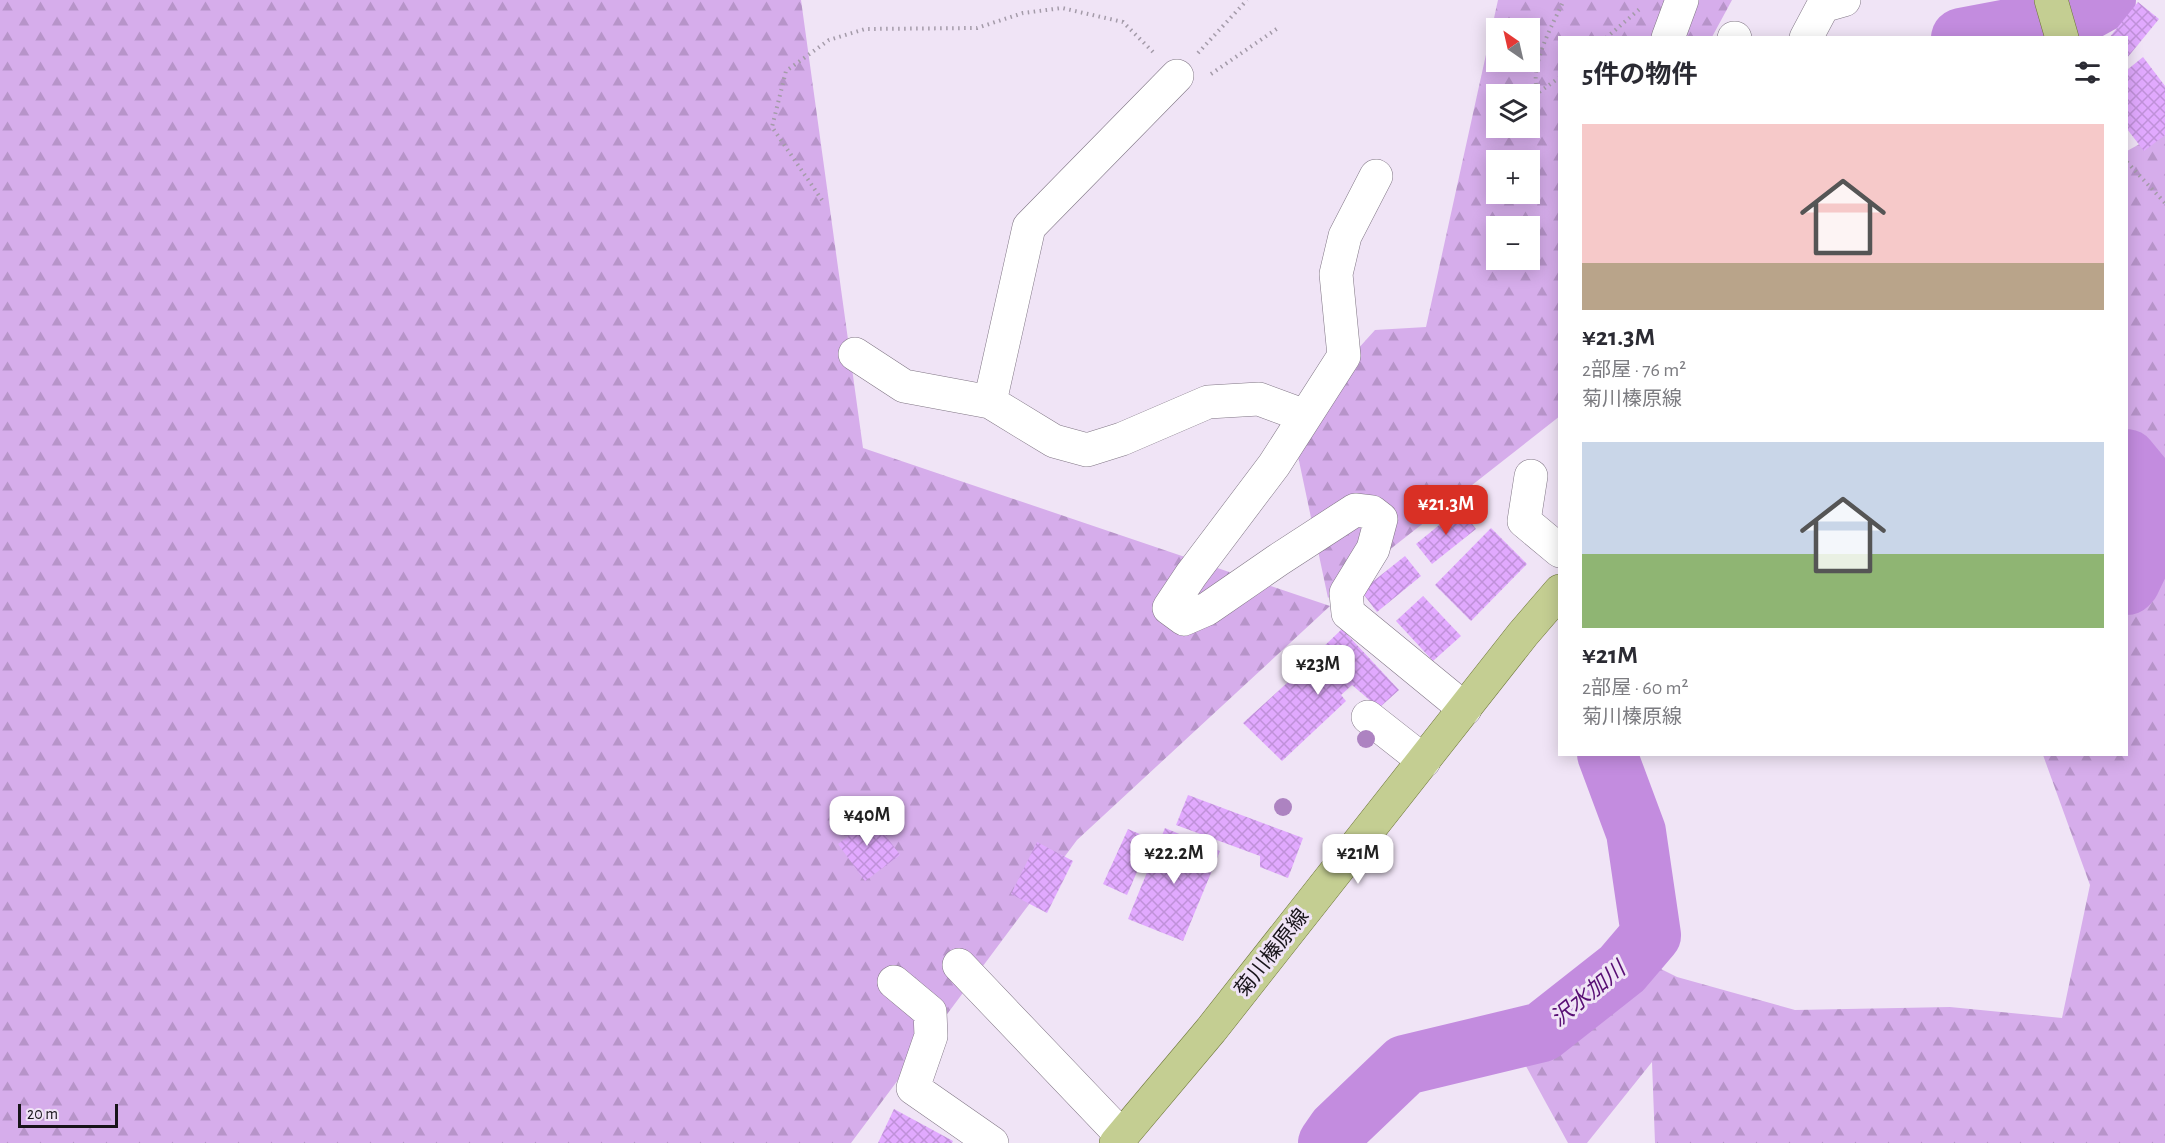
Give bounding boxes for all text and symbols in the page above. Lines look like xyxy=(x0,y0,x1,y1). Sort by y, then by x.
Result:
north arrow xyxy=(1486,18,1540,72)
map controls xyxy=(1486,18,1540,270)
icon: filters xyxy=(2071,56,2104,89)
text: 5件の物件 xyxy=(1582,62,1697,88)
button: layers xyxy=(1486,84,1540,138)
button: + xyxy=(1486,150,1540,204)
icon: home xyxy=(1789,163,1897,271)
button: − xyxy=(1486,216,1540,270)
text: ¥21.3M xyxy=(1582,324,1655,350)
text: 2部屋 · 76 m² xyxy=(1582,360,1686,380)
text: 菊川榛原線 xyxy=(1582,389,1682,409)
icon: home xyxy=(1789,481,1897,589)
pin: ¥21.3M xyxy=(1397,485,1495,536)
text: ¥21.3M xyxy=(1418,494,1474,514)
text: ¥21M xyxy=(1582,642,1638,668)
pin: ¥23M xyxy=(1282,645,1354,696)
text: ¥23M xyxy=(1296,654,1340,674)
text: 2部屋 · 60 m² xyxy=(1582,678,1689,698)
text: 菊川榛原線 xyxy=(1582,707,1682,727)
pin: ¥40M xyxy=(831,796,903,847)
text: ¥40M xyxy=(844,805,890,825)
pin: ¥22.2M xyxy=(1125,834,1223,885)
pin: ¥21M xyxy=(1322,834,1394,885)
text: ¥22.2M xyxy=(1144,843,1204,863)
text: ¥21M xyxy=(1336,843,1380,863)
street label: 菊川榛原線 xyxy=(1231,905,1313,1001)
water label: 沢水加川 xyxy=(1546,956,1631,1030)
scale bar xyxy=(18,1101,118,1128)
text: 20 m xyxy=(27,1106,58,1122)

